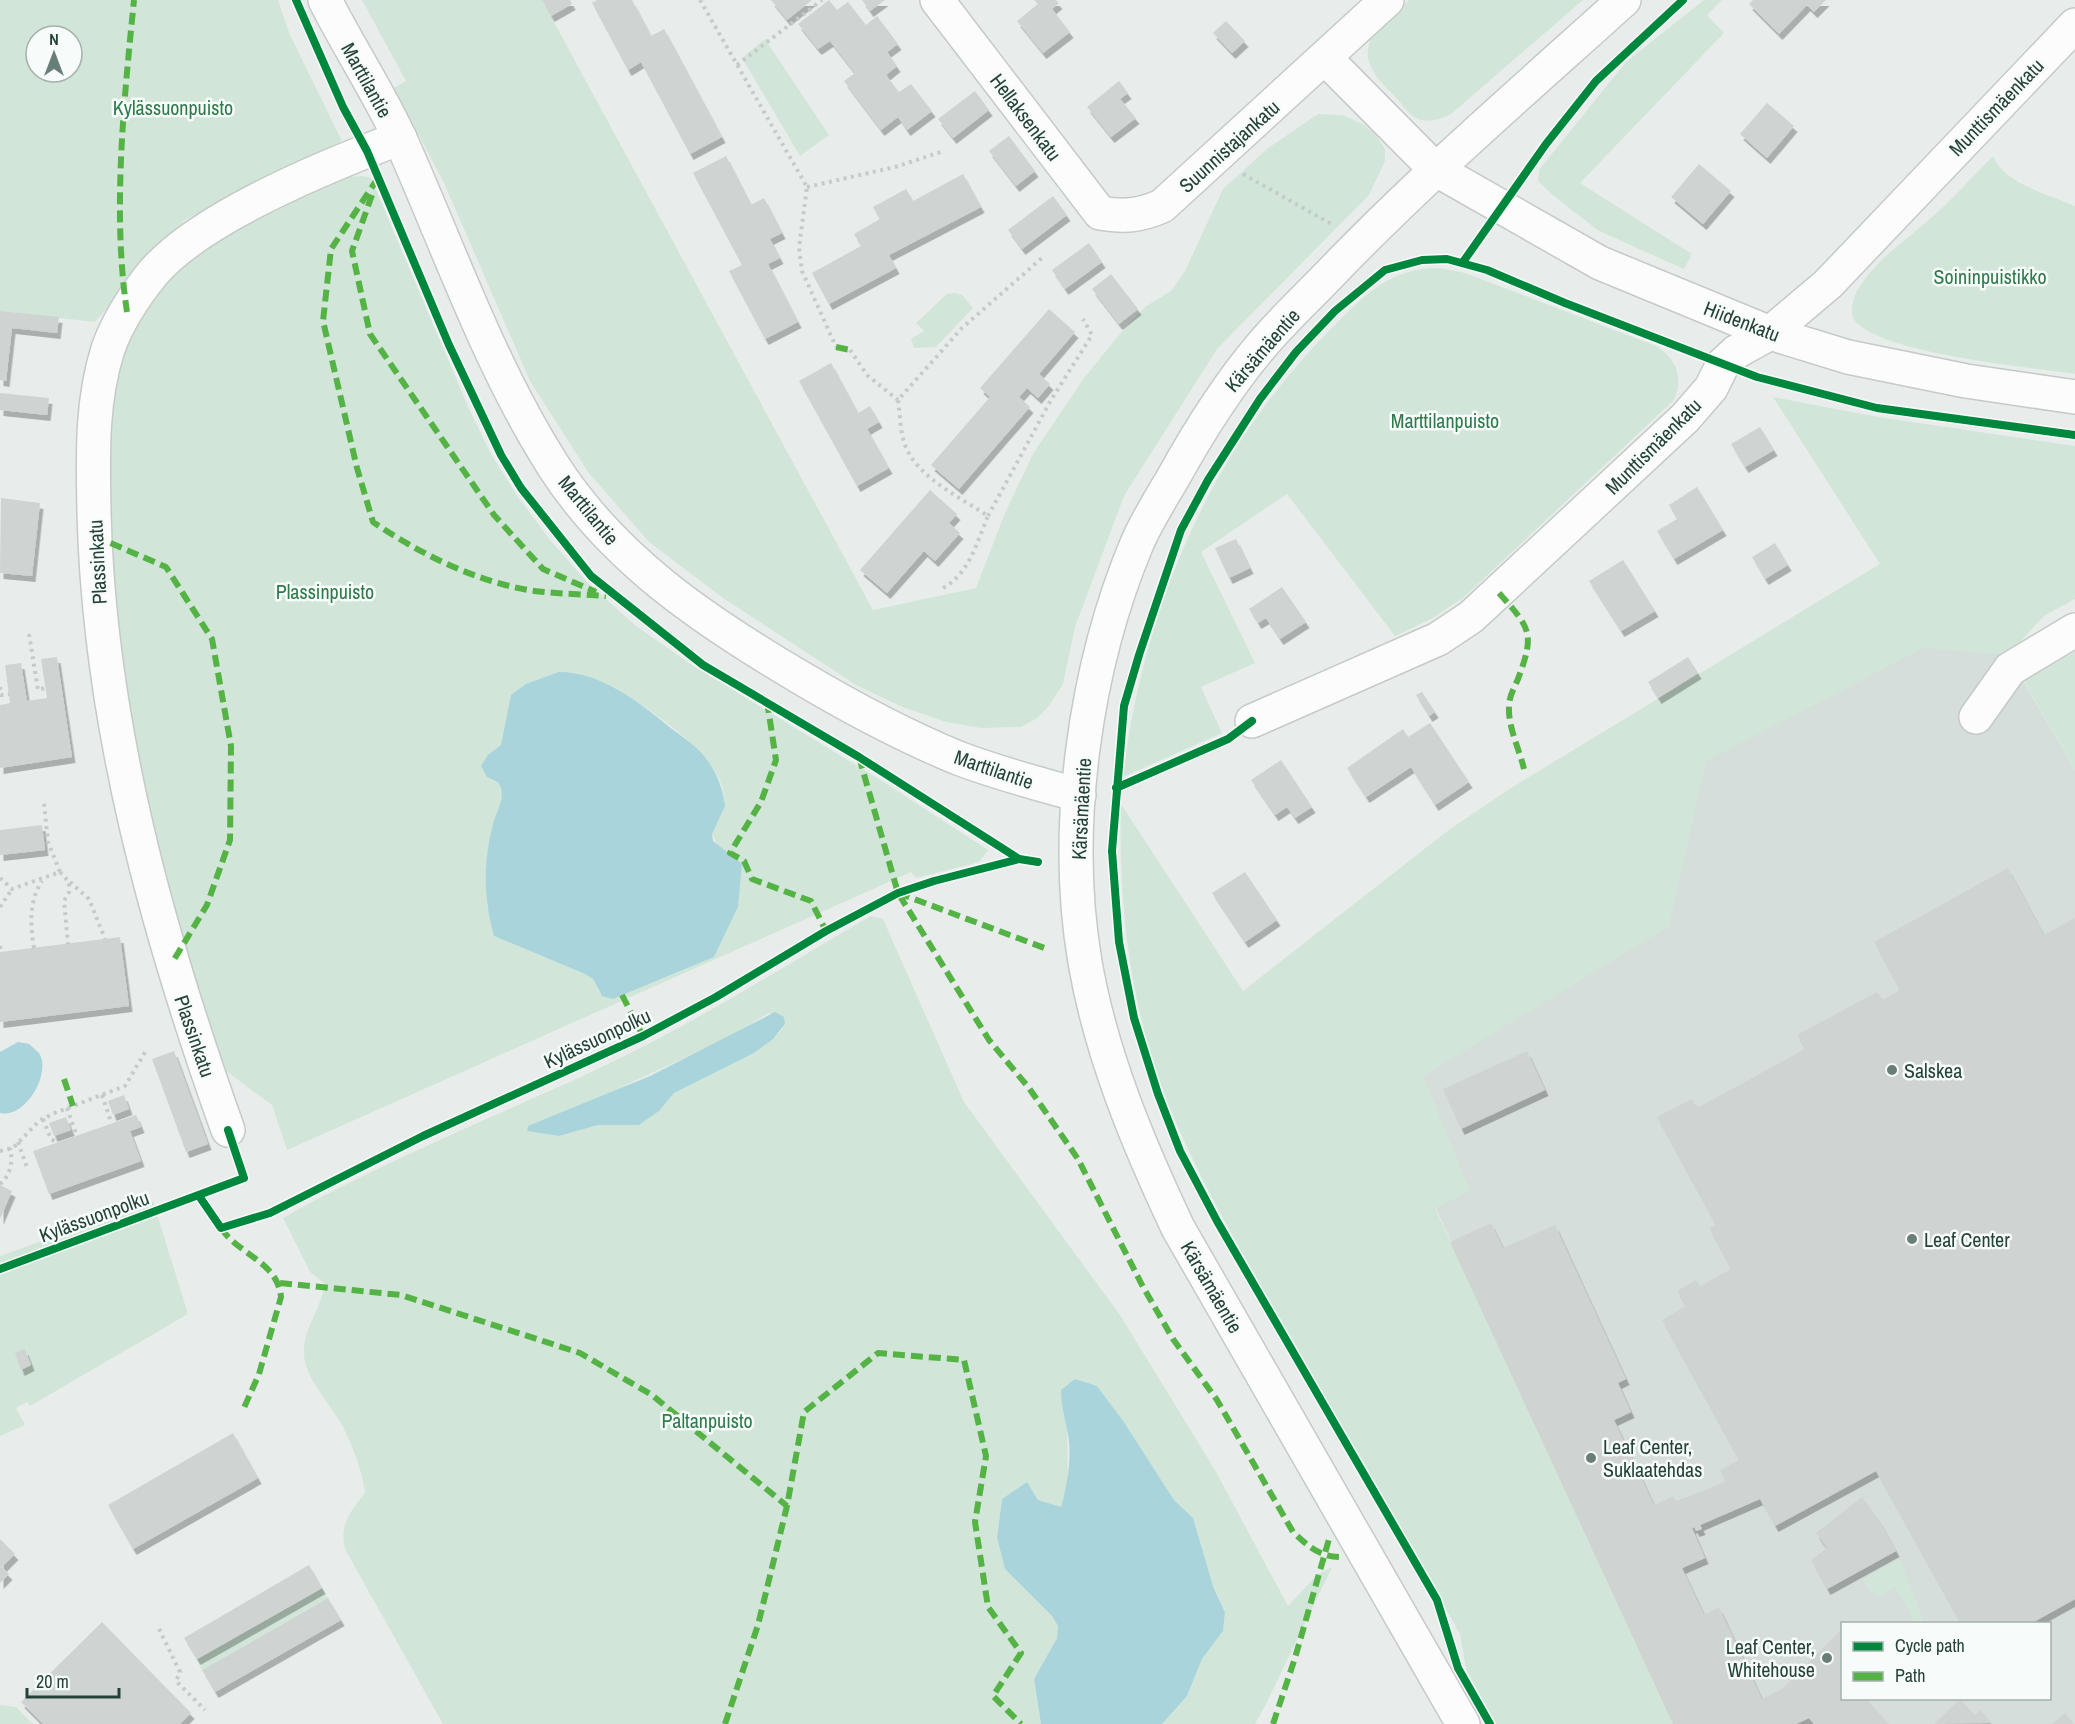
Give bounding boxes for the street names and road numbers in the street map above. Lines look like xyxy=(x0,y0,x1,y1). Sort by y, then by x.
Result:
street label: Marttilantie xyxy=(335,38,399,122)
street label: Munttismäenkatu xyxy=(1943,52,2049,162)
street label: Hellaksenkatu xyxy=(984,68,1068,166)
street label: Suunnistajankatu xyxy=(1173,94,1285,198)
street label: Hiidenkatu xyxy=(1700,294,1784,348)
street label: Kärsämäentie xyxy=(1218,303,1306,397)
street label: Munttismäenkatu xyxy=(1599,392,1707,500)
street label: Marttilantie xyxy=(553,470,625,550)
street label: Plassinkatu xyxy=(81,519,113,605)
street label: Marttilantie xyxy=(951,743,1037,795)
street label: Kärsämäentie xyxy=(1065,757,1097,861)
street label: Plassinkatu xyxy=(168,992,222,1080)
street label: Kylässuonpolku xyxy=(539,1001,655,1075)
street label: Kylässuonpolku xyxy=(35,1184,153,1248)
street label: Kärsämäentie xyxy=(1175,1236,1249,1338)

